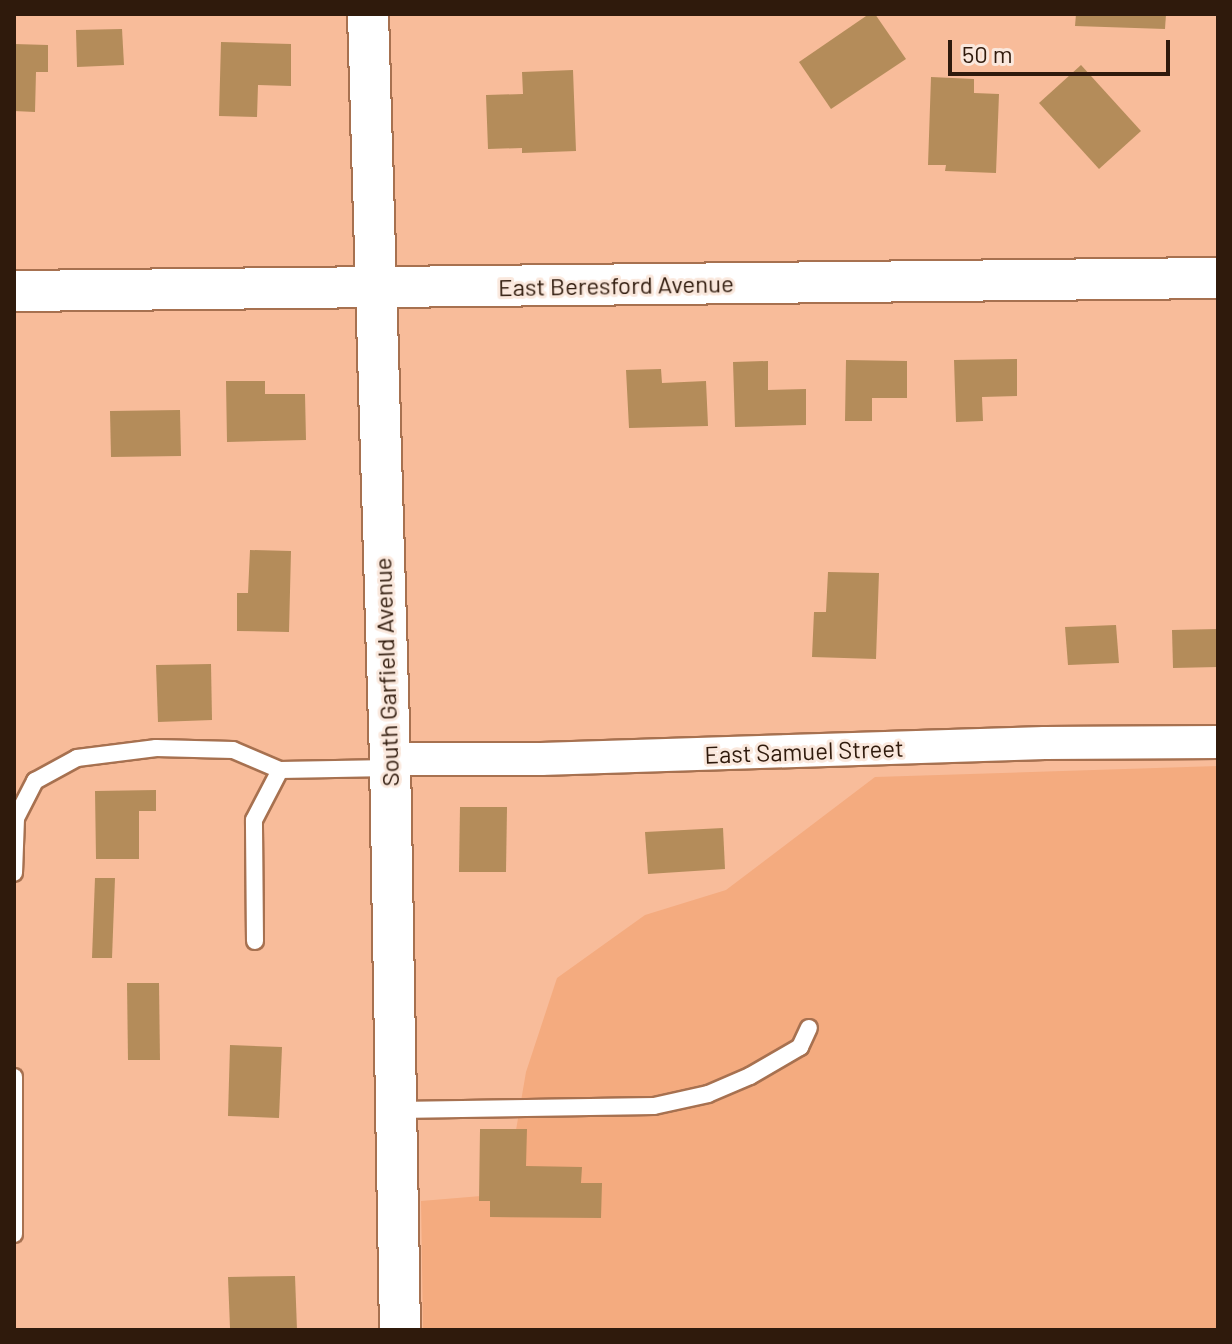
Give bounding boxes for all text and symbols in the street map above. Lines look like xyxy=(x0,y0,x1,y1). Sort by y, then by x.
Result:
scale bar xyxy=(952,24,1174,74)
text: 50 m xyxy=(962,39,1013,68)
street label: East Beresford Avenue xyxy=(498,269,734,301)
street label: South Garfield Avenue xyxy=(368,557,404,787)
street label: East Samuel Street xyxy=(704,733,904,769)

